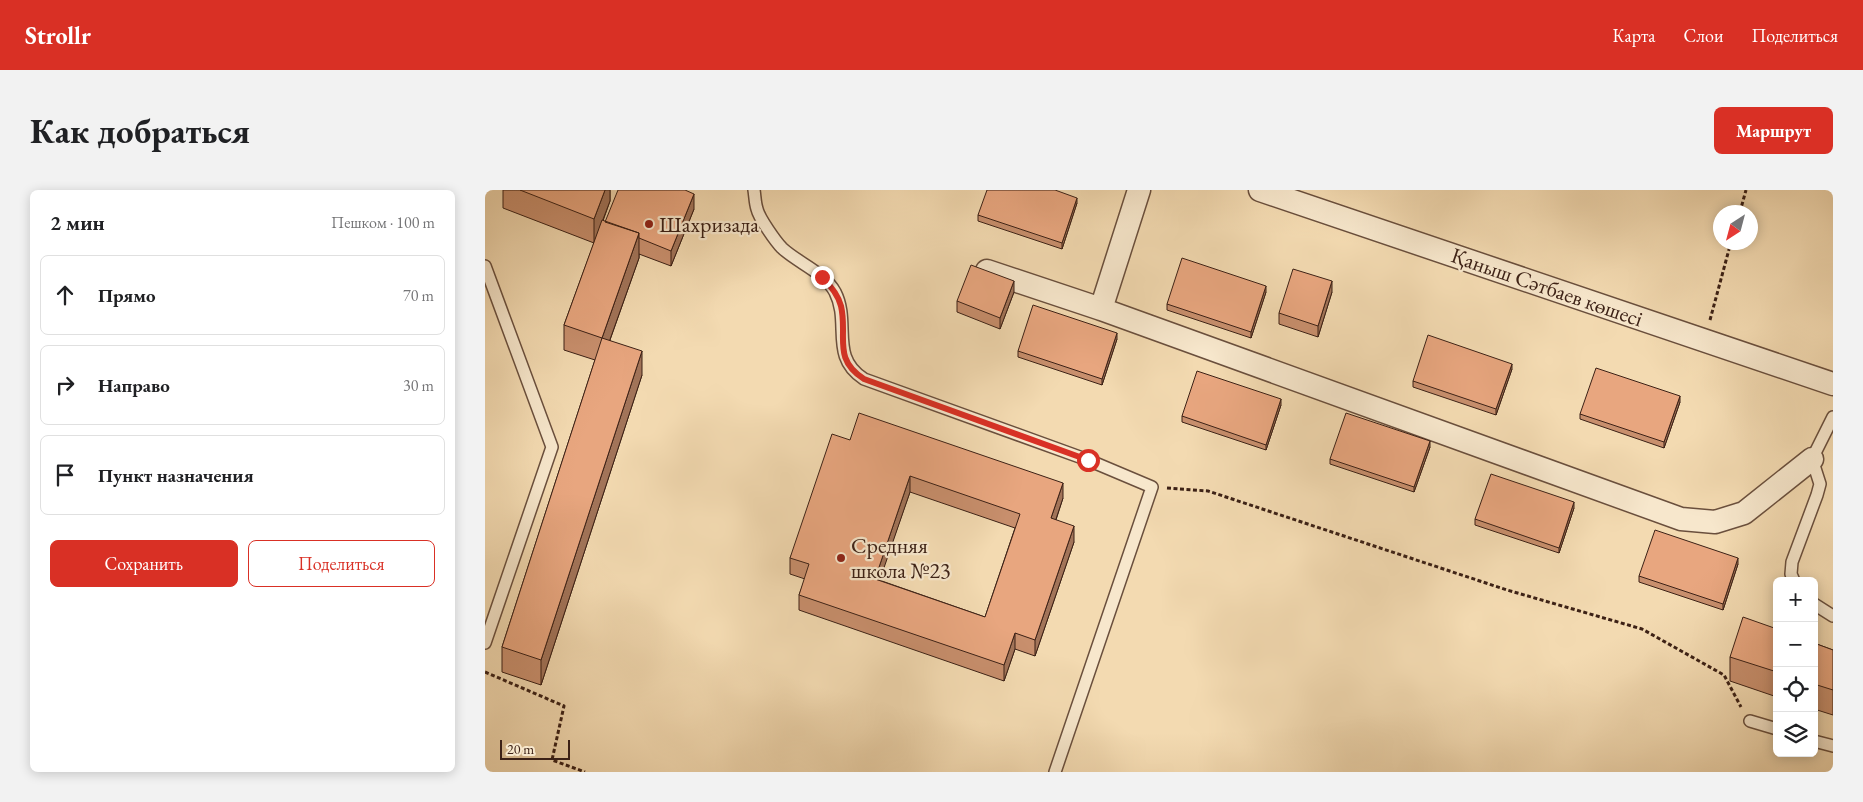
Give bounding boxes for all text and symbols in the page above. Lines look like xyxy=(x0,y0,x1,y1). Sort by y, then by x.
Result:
text: Strollr xyxy=(25,20,91,51)
text: Карта xyxy=(1613,24,1656,47)
text: Слои xyxy=(1684,24,1723,47)
text: Поделиться xyxy=(1751,24,1838,47)
button: Маршрут xyxy=(1714,107,1833,154)
text: Как добраться xyxy=(30,108,250,153)
north arrow xyxy=(1713,205,1758,250)
text: 2 мин xyxy=(50,209,105,236)
place label: Шахризада xyxy=(659,210,759,239)
text: Пешком · 100 m xyxy=(331,212,435,233)
marker: Шахризада xyxy=(643,218,655,230)
street label: Қаныш Сәтбаев көшесі xyxy=(1447,241,1647,333)
route end xyxy=(811,266,834,289)
icon: ahead xyxy=(51,281,79,309)
text: Прямо xyxy=(98,283,156,308)
text: 70 m xyxy=(403,285,434,306)
icon: right xyxy=(51,371,79,399)
text: Направо xyxy=(98,373,170,398)
text: 30 m xyxy=(403,375,434,396)
route start xyxy=(1077,449,1100,472)
icon: arrive xyxy=(51,461,79,489)
text: Пункт назначения xyxy=(98,463,254,488)
place label: Средняя школа №23 xyxy=(851,531,951,585)
button: Сохранить xyxy=(50,540,238,587)
button: Поделиться xyxy=(248,540,435,587)
marker: Средняя школа №23 xyxy=(835,552,847,564)
map controls xyxy=(1773,577,1818,757)
button: + xyxy=(1773,577,1818,622)
button: − xyxy=(1773,622,1818,667)
button: locate xyxy=(1773,667,1818,712)
button: layers xyxy=(1773,712,1818,757)
scale bar xyxy=(500,737,570,760)
text: 20 m xyxy=(507,740,534,758)

